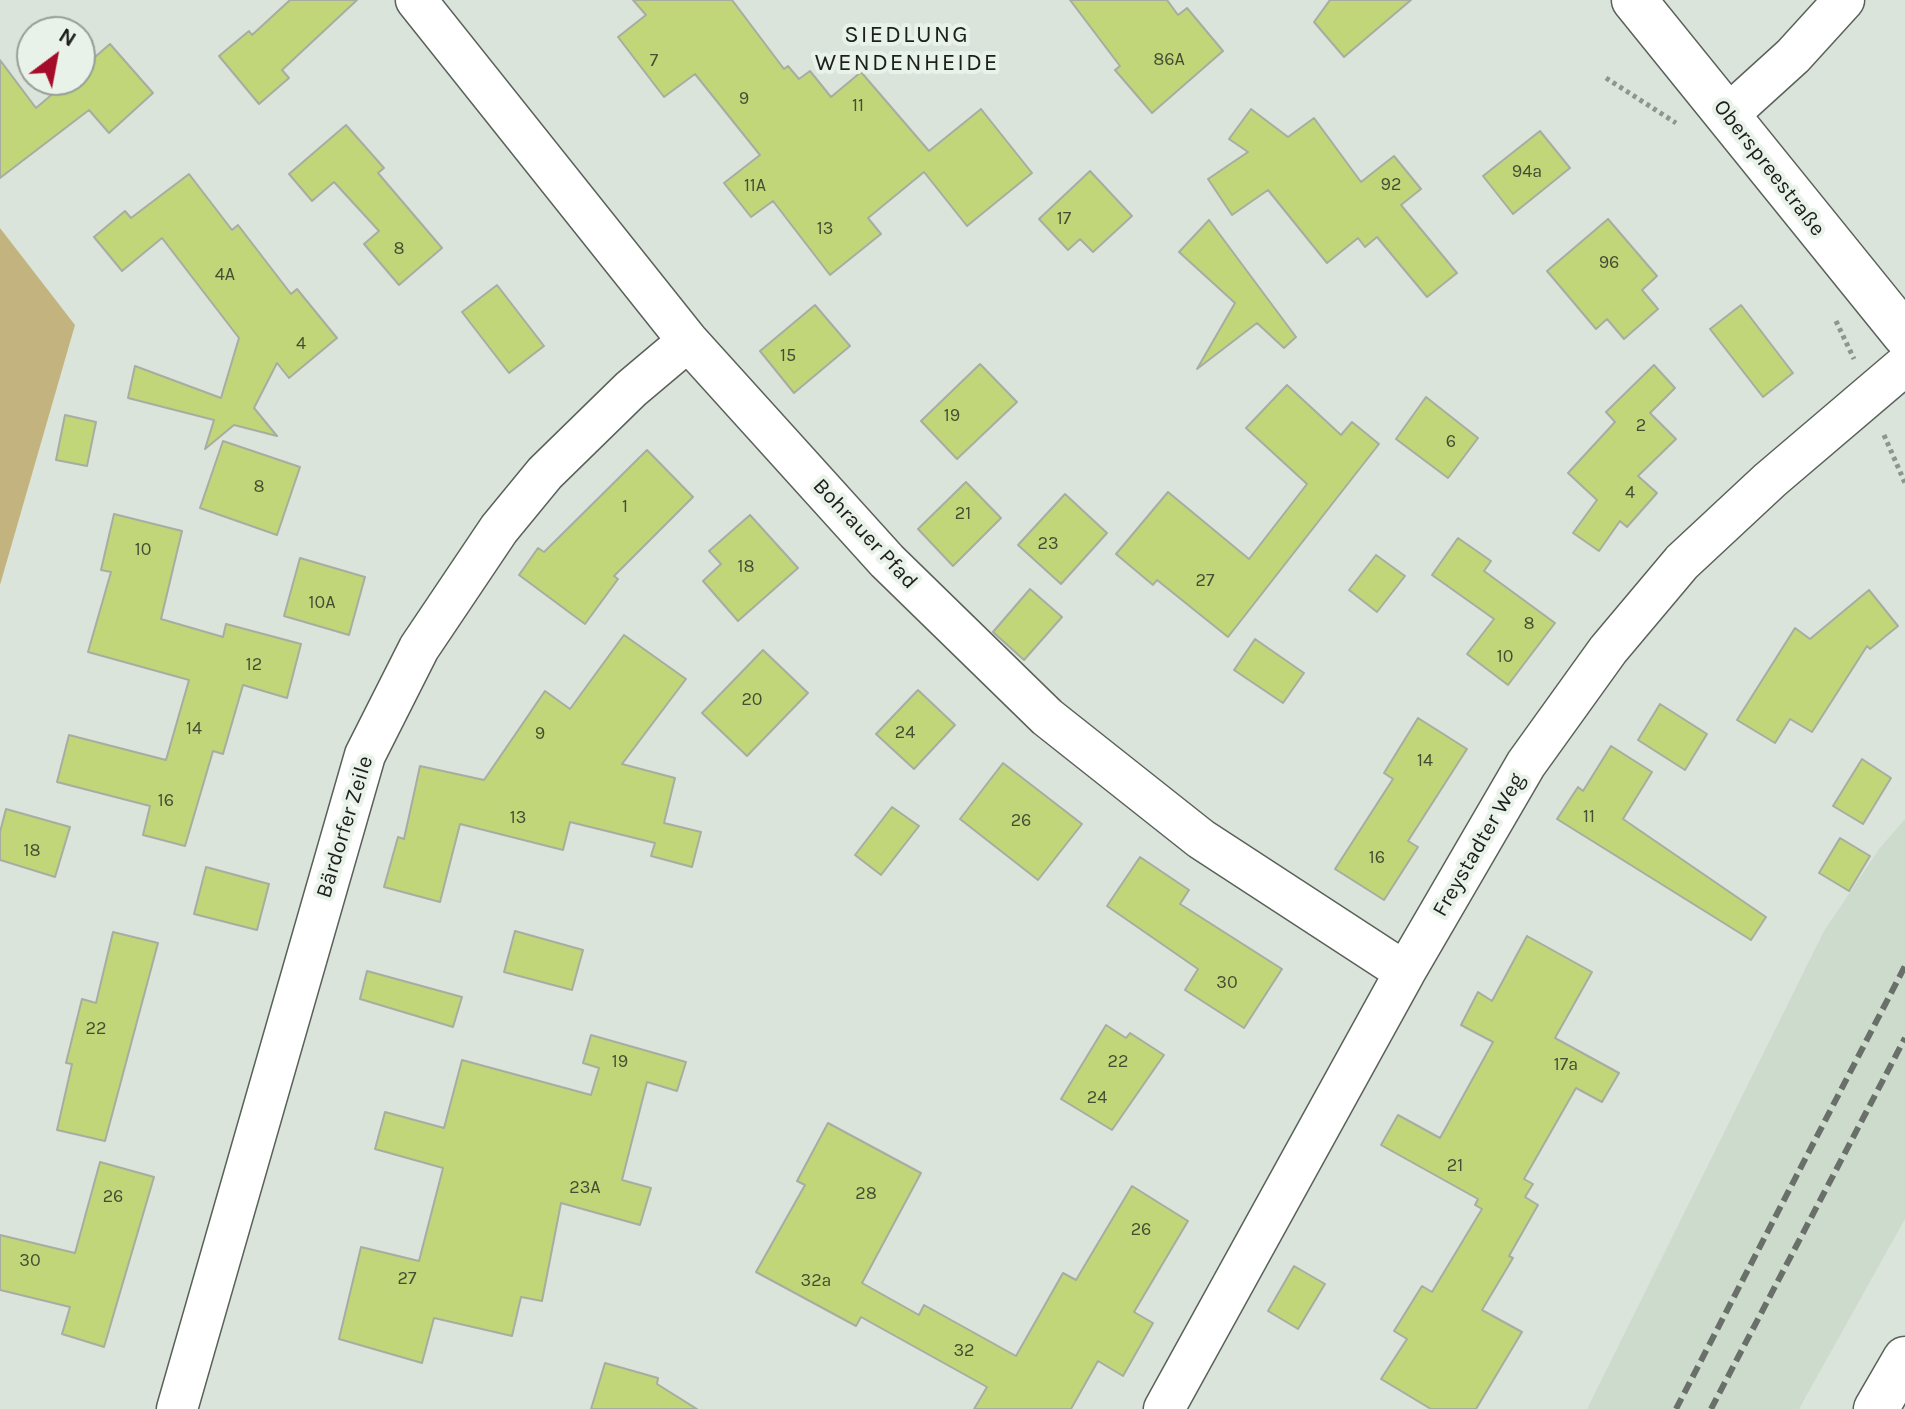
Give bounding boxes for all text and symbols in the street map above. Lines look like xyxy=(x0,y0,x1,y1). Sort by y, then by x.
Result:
north arrow xyxy=(16,16,96,96)
district label: SIEDLUNG WENDENHEIDE xyxy=(815,21,999,77)
text: N xyxy=(54,22,81,53)
house number: 86A xyxy=(1153,49,1185,71)
house number: 7 xyxy=(650,50,658,72)
house number: 9 xyxy=(739,88,749,110)
street label: Oberspreestraße xyxy=(1707,94,1831,242)
house number: 11 xyxy=(852,95,864,117)
house number: 94a xyxy=(1512,161,1542,183)
house number: 92 xyxy=(1381,174,1401,196)
house number: 11A xyxy=(744,175,766,197)
house number: 17 xyxy=(1057,208,1071,230)
house number: 13 xyxy=(817,218,833,240)
house number: 8 xyxy=(393,238,405,260)
house number: 96 xyxy=(1599,252,1619,274)
house number: 4A xyxy=(215,264,235,286)
house number: 4 xyxy=(296,333,306,355)
house number: 15 xyxy=(780,345,796,367)
house number: 19 xyxy=(944,405,960,427)
house number: 2 xyxy=(1636,415,1646,437)
house number: 6 xyxy=(1446,431,1456,453)
street label: Bohrauer Pfad xyxy=(807,473,923,595)
house number: 8 xyxy=(253,476,265,498)
house number: 4 xyxy=(1625,482,1635,504)
house number: 1 xyxy=(622,496,628,518)
house number: 21 xyxy=(955,503,971,525)
house number: 23 xyxy=(1037,533,1059,555)
house number: 10 xyxy=(135,539,151,561)
house number: 18 xyxy=(737,556,755,578)
house number: 27 xyxy=(1196,570,1214,592)
house number: 10A xyxy=(309,592,335,614)
house number: 8 xyxy=(1523,613,1535,635)
house number: 10 xyxy=(1497,646,1513,668)
house number: 12 xyxy=(246,654,262,676)
house number: 20 xyxy=(741,689,763,711)
house number: 14 xyxy=(186,718,202,740)
house number: 24 xyxy=(895,722,915,744)
house number: 9 xyxy=(535,723,545,745)
house number: 14 xyxy=(1417,750,1433,772)
street label: Bärdorfer Zeile xyxy=(311,753,379,901)
street label: Freystadter Weg xyxy=(1427,769,1531,921)
house number: 16 xyxy=(158,790,174,812)
house number: 11 xyxy=(1583,806,1595,828)
house number: 13 xyxy=(510,807,526,829)
house number: 26 xyxy=(1011,810,1031,832)
house number: 18 xyxy=(23,840,41,862)
house number: 16 xyxy=(1369,847,1385,869)
house number: 30 xyxy=(1216,972,1238,994)
house number: 22 xyxy=(86,1018,106,1040)
house number: 19 xyxy=(612,1051,628,1073)
house number: 22 xyxy=(1108,1051,1128,1073)
house number: 17a xyxy=(1554,1054,1578,1076)
house number: 24 xyxy=(1087,1087,1107,1109)
house number: 21 xyxy=(1447,1155,1463,1177)
house number: 23A xyxy=(569,1177,601,1199)
house number: 28 xyxy=(855,1183,877,1205)
house number: 26 xyxy=(103,1186,123,1208)
house number: 26 xyxy=(1131,1219,1151,1241)
house number: 30 xyxy=(19,1250,41,1272)
house number: 27 xyxy=(398,1268,416,1290)
house number: 32a xyxy=(801,1270,831,1292)
house number: 32 xyxy=(953,1340,975,1362)

